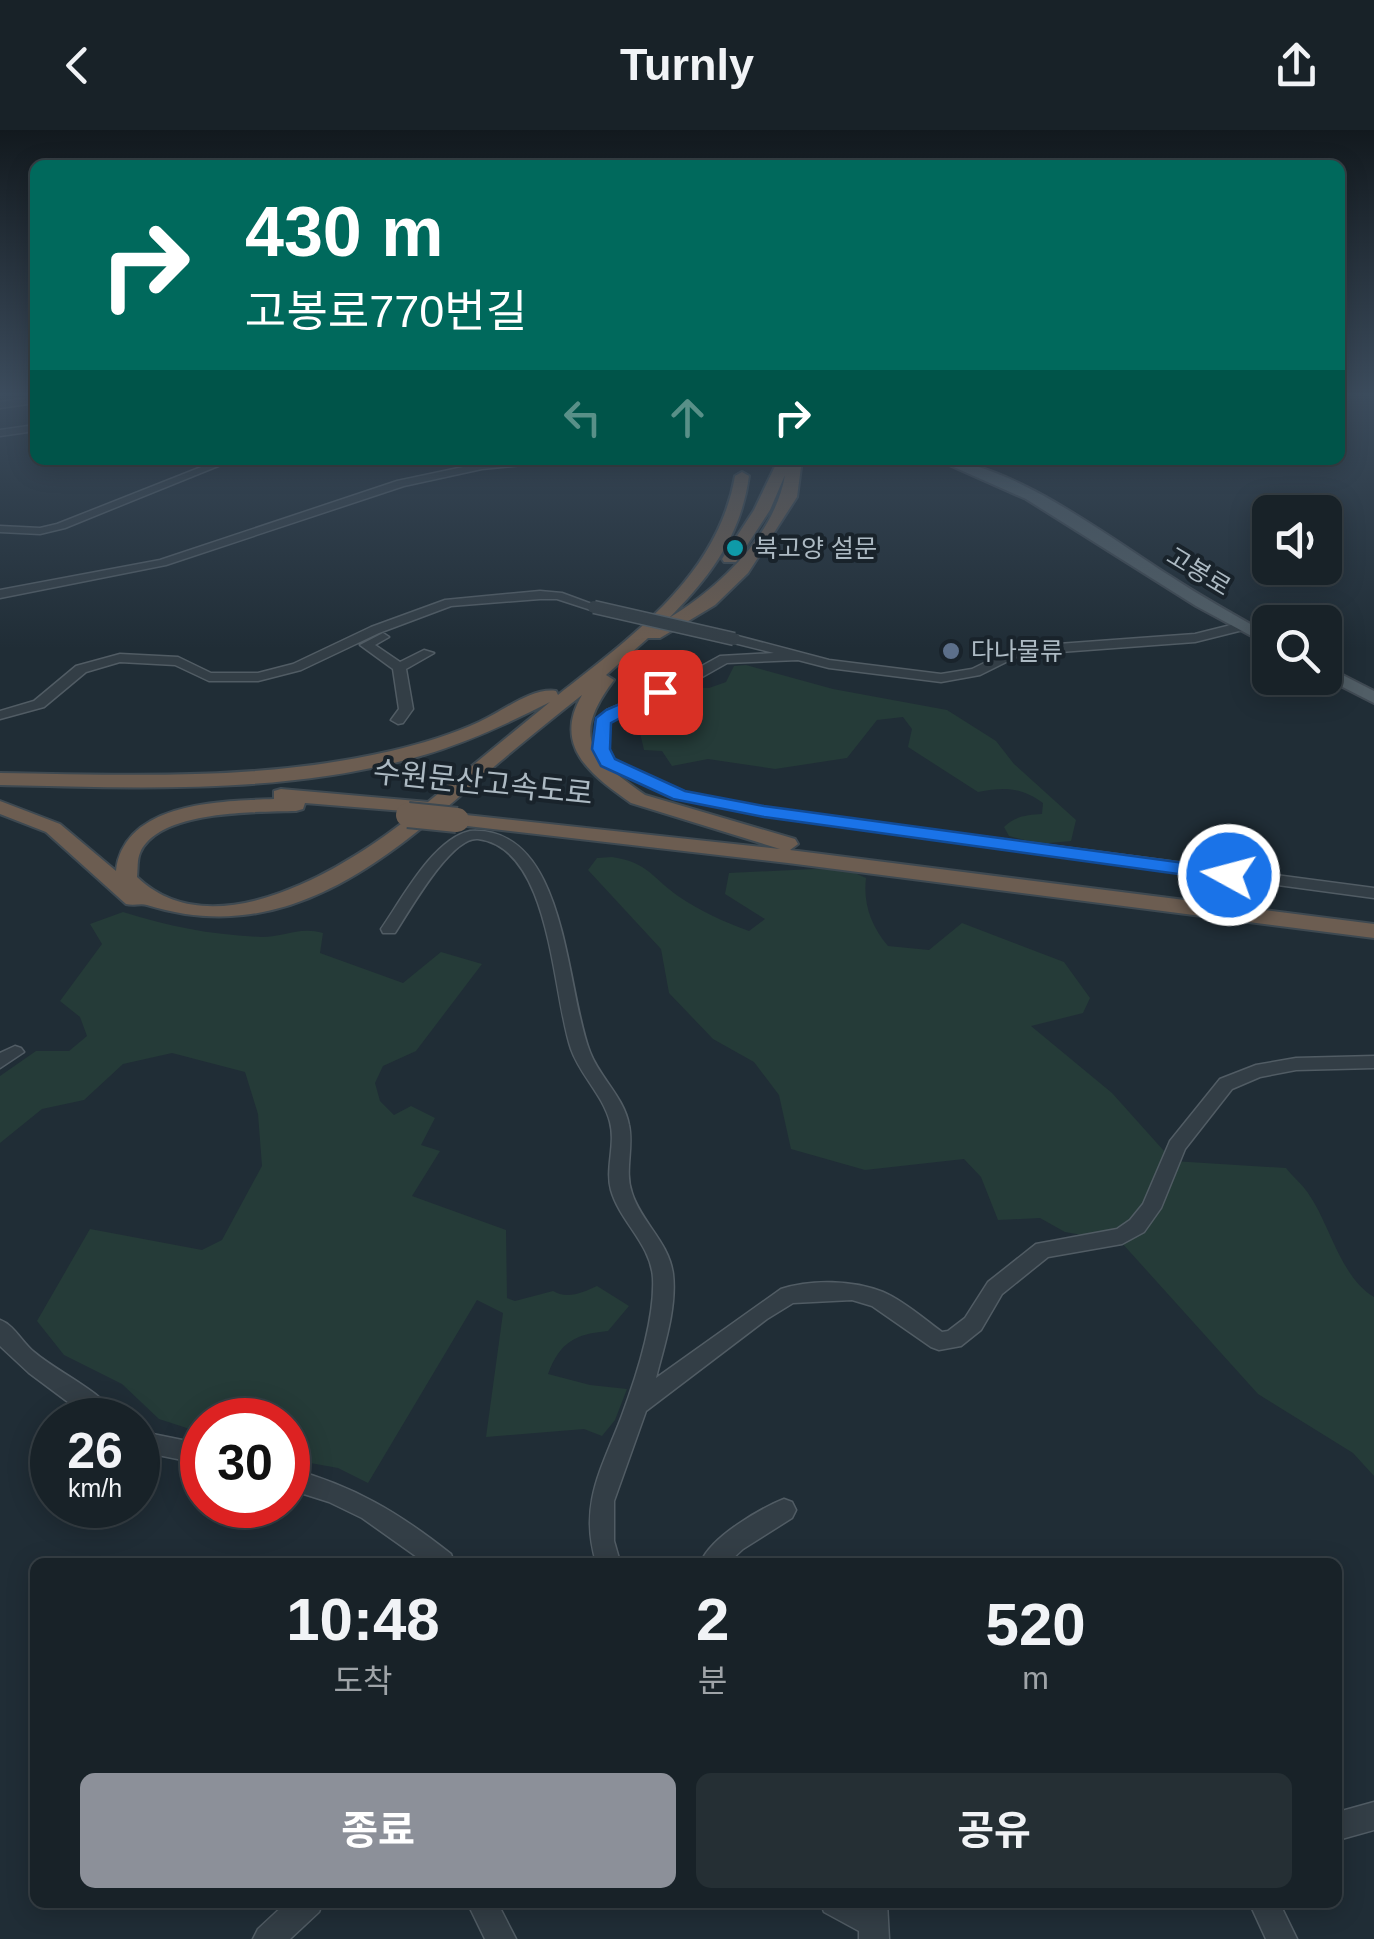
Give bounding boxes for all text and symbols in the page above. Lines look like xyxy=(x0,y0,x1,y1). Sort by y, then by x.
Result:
icon: back xyxy=(50,38,105,93)
icon: share xyxy=(1269,38,1324,93)
text: Turnly xyxy=(620,39,754,90)
text: 430 m xyxy=(245,193,443,271)
icon: right xyxy=(80,200,210,330)
text: 고봉로770번길 xyxy=(245,286,527,337)
icon: left xyxy=(555,390,610,445)
icon: ahead xyxy=(660,390,715,445)
icon: right xyxy=(765,390,820,445)
map controls xyxy=(1252,495,1342,695)
button: sound xyxy=(1252,495,1342,585)
place label: 북고양 설문 xyxy=(755,534,877,562)
marker: 북고양 설문 xyxy=(724,537,746,559)
street label: 고봉로 xyxy=(1162,541,1236,601)
button: search xyxy=(1252,605,1342,695)
place label: 다나물류 xyxy=(971,637,1063,665)
marker: 다나물류 xyxy=(940,640,962,662)
pin xyxy=(618,650,703,735)
icon: arrive xyxy=(633,665,688,720)
street label: 수원문산고속도로 xyxy=(372,755,595,810)
position arrow xyxy=(1177,823,1281,927)
speed limit sign: 30 xyxy=(180,1398,310,1528)
text: 26 xyxy=(67,1423,123,1479)
text: km/h xyxy=(68,1474,122,1502)
text: 10:48 xyxy=(286,1586,440,1653)
text: 2 xyxy=(696,1586,729,1653)
text: 520 xyxy=(986,1591,1086,1658)
text: m xyxy=(1022,1660,1049,1696)
text: 도착 xyxy=(334,1663,392,1699)
text: 분 xyxy=(698,1663,727,1699)
button: 종료 xyxy=(80,1773,676,1888)
button: 공유 xyxy=(696,1773,1292,1888)

